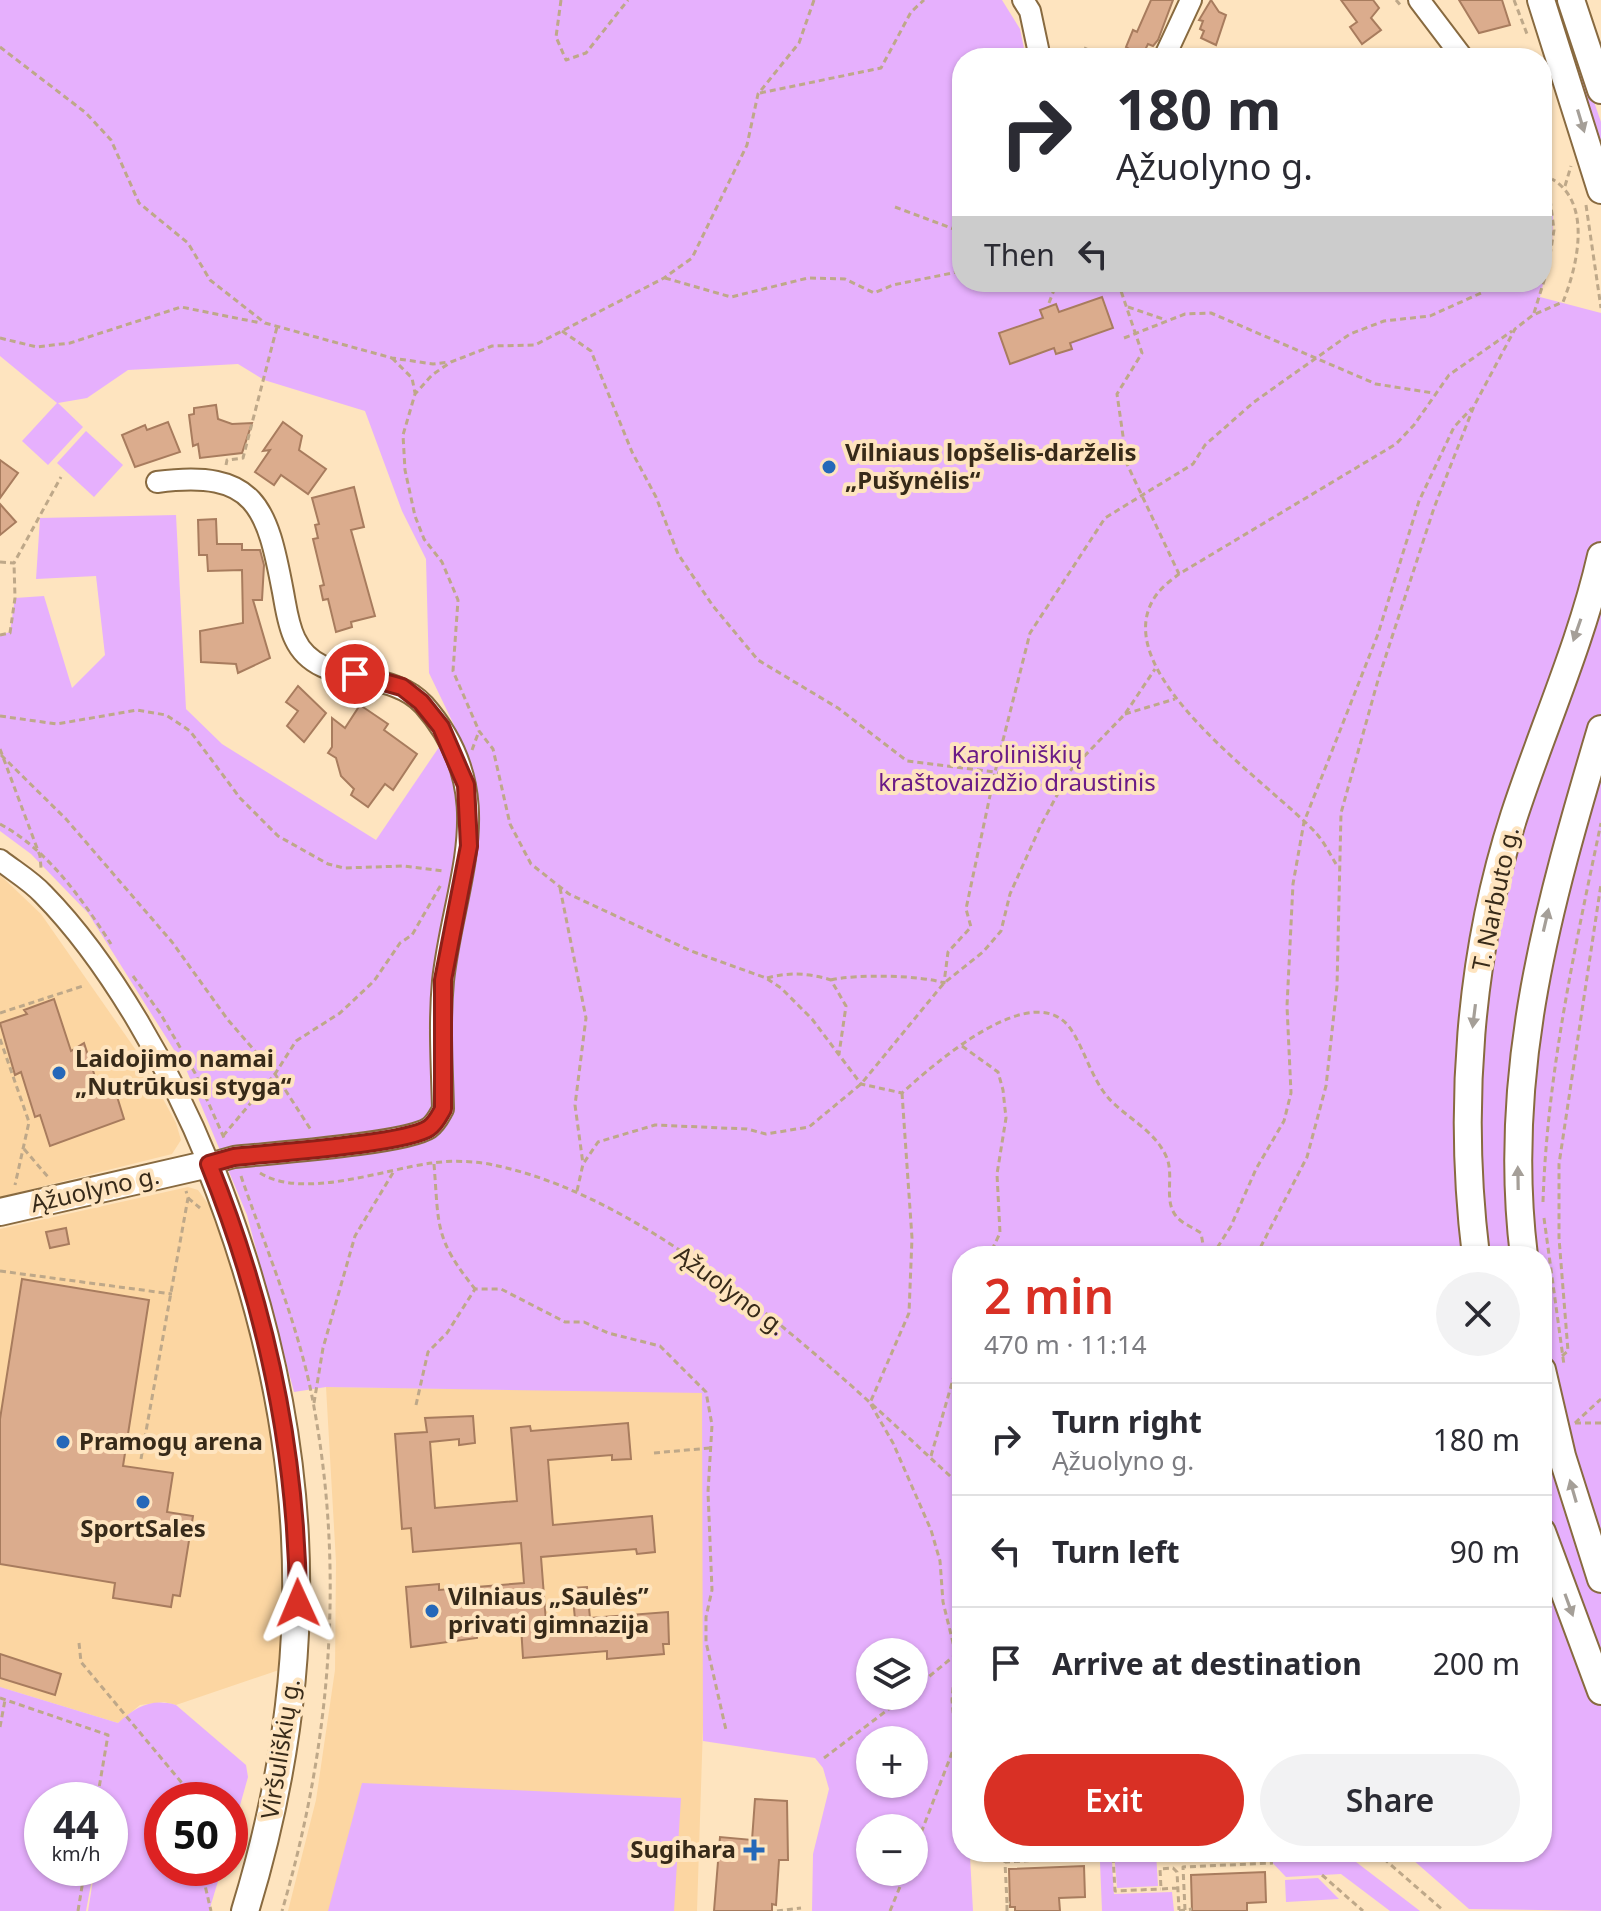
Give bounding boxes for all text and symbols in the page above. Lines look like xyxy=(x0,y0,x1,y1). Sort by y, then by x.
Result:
text: 180 m xyxy=(1116,70,1281,146)
icon: right xyxy=(984,80,1088,184)
one-way arrow xyxy=(1575,110,1588,134)
text: Ąžuolyno g. xyxy=(1116,142,1313,191)
icon: left xyxy=(1071,232,1115,276)
text: Then xyxy=(984,234,1055,275)
place label: Vilniaus lopšelis-darželis „Pušynėlis“ xyxy=(845,435,1137,496)
marker: Vilniaus lopšelis-darželis „Pušynėlis“ xyxy=(820,458,838,476)
one-way arrow xyxy=(1571,619,1583,643)
pin xyxy=(321,640,389,708)
icon: arrive xyxy=(333,652,377,696)
park label: Karoliniškių kraštovaizdžio draustinis xyxy=(878,737,1156,798)
street label: T. Narbuto g. xyxy=(1463,824,1526,974)
one-way arrow xyxy=(1540,908,1553,933)
one-way arrow xyxy=(1468,1004,1481,1029)
place label: Laidojimo namai „Nutrūkusi styga“ xyxy=(75,1041,292,1102)
marker: Laidojimo namai „Nutrūkusi styga“ xyxy=(50,1064,68,1082)
street label: Ąžuolyno g. xyxy=(27,1158,162,1219)
one-way arrow xyxy=(1512,1165,1525,1190)
street label: Ąžuolyno g. xyxy=(669,1237,793,1342)
text: 2 min xyxy=(984,1263,1114,1328)
button: close xyxy=(1436,1272,1520,1356)
text: 470 m · 11:14 xyxy=(984,1326,1147,1362)
text: Turn right xyxy=(1052,1401,1202,1442)
icon: right xyxy=(984,1417,1028,1461)
text: 180 m xyxy=(1433,1419,1520,1460)
place label: Pramogų arena xyxy=(79,1424,263,1457)
marker: Pramogų arena xyxy=(54,1433,72,1451)
text: Ąžuolyno g. xyxy=(1052,1442,1194,1478)
one-way arrow xyxy=(1566,1478,1578,1503)
marker: SportSales xyxy=(134,1493,152,1511)
place label: SportSales xyxy=(80,1511,206,1544)
icon: left xyxy=(984,1529,1028,1573)
text: Turn left xyxy=(1052,1531,1180,1572)
text: 90 m xyxy=(1450,1531,1520,1572)
position arrow xyxy=(256,1561,340,1645)
place label: Vilniaus „Saulės” privati gimnazija xyxy=(448,1579,649,1640)
one-way arrow xyxy=(1563,1593,1576,1617)
marker: Vilniaus „Saulės” privati gimnazija xyxy=(423,1602,441,1620)
map controls xyxy=(856,1638,928,1886)
button: layers xyxy=(856,1638,928,1710)
icon: arrive xyxy=(984,1641,1028,1685)
text: Arrive at destination xyxy=(1052,1643,1362,1684)
text: 200 m xyxy=(1433,1643,1520,1684)
street label: Viršuliškių g. xyxy=(252,1676,307,1821)
button: + xyxy=(856,1726,928,1798)
button: Exit xyxy=(984,1754,1244,1846)
button: Share xyxy=(1260,1754,1520,1846)
speed limit sign: 50 xyxy=(144,1782,248,1886)
text: 44 xyxy=(53,1796,99,1851)
button: − xyxy=(856,1814,928,1886)
place label: Sugihara xyxy=(630,1832,736,1865)
marker: Sugihara xyxy=(743,1839,765,1861)
text: km/h xyxy=(51,1840,101,1867)

